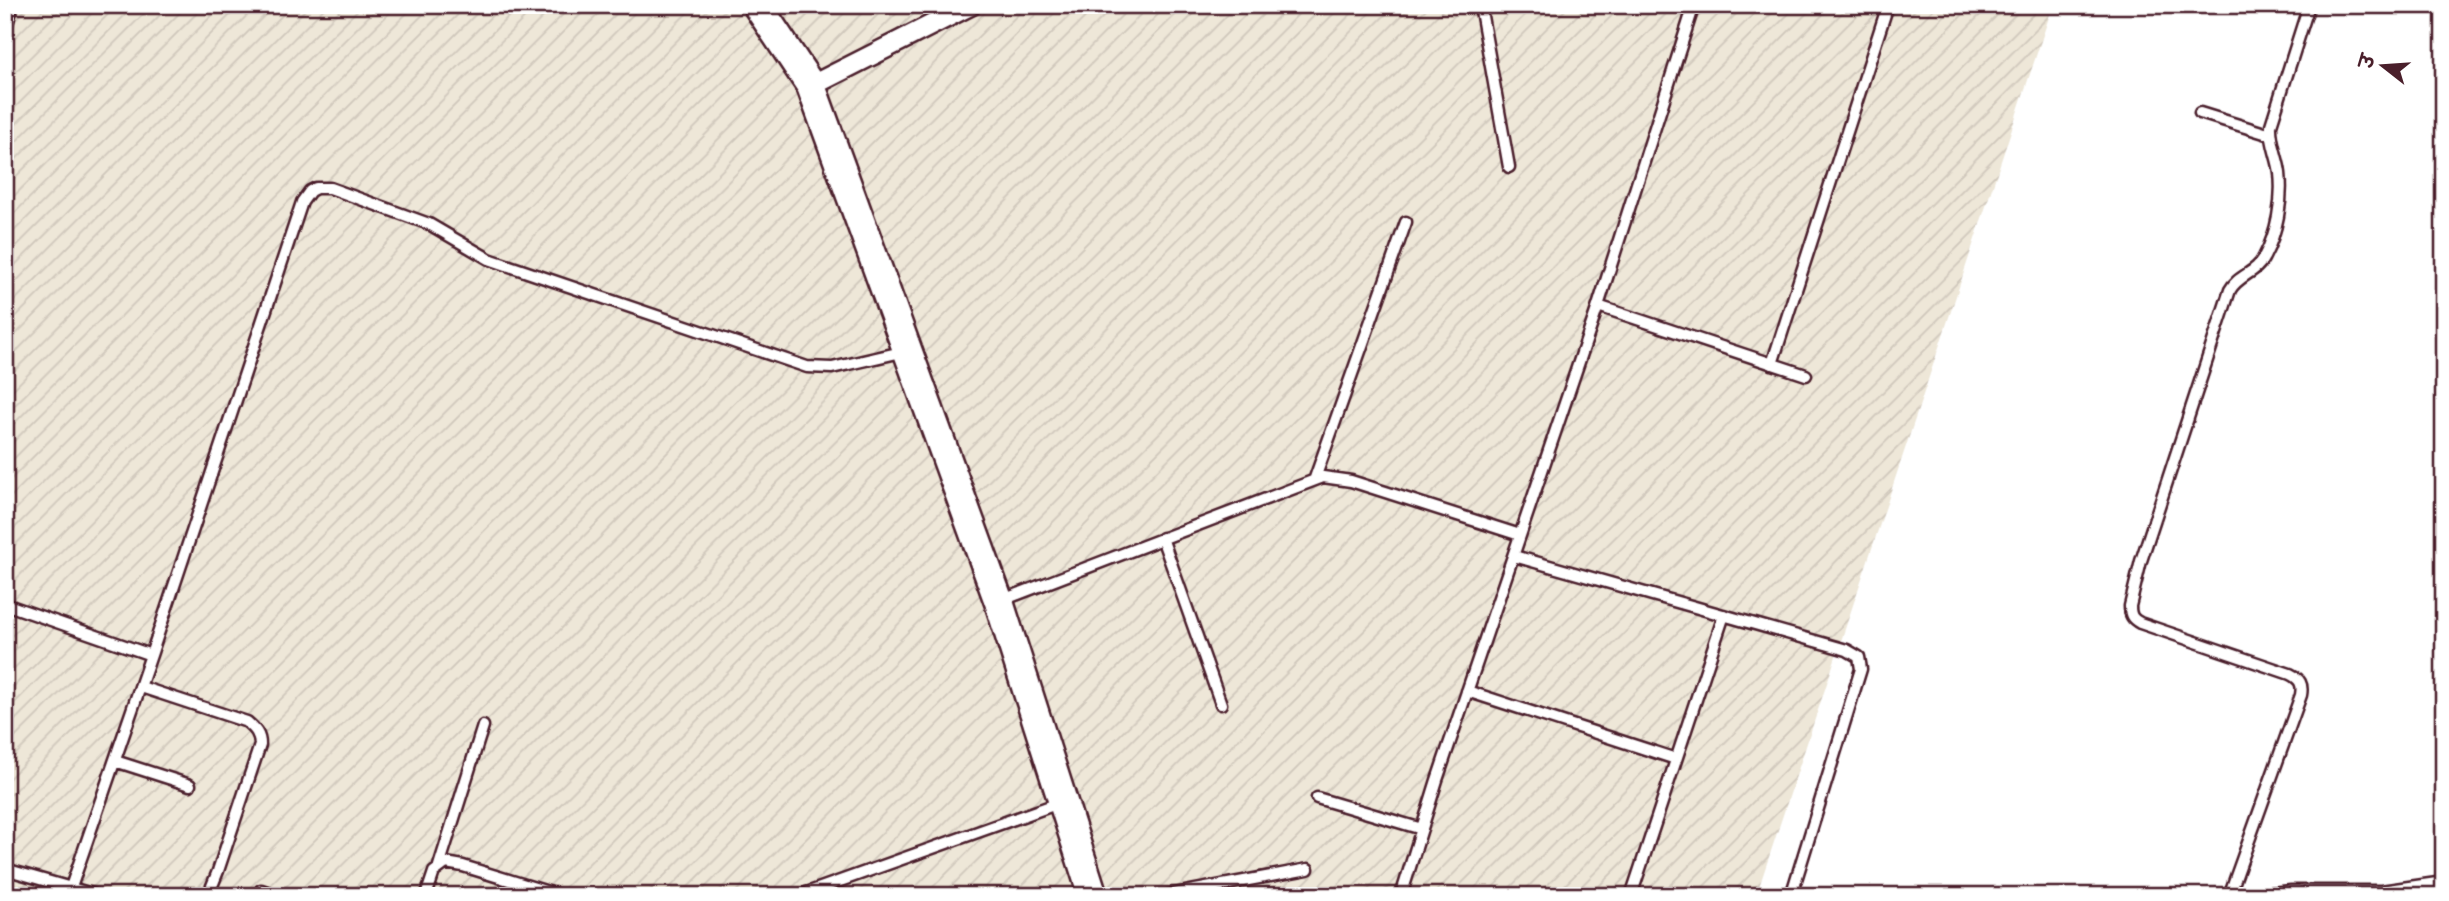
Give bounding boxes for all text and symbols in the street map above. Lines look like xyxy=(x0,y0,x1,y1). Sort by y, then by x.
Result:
north arrow xyxy=(2348,32,2418,102)
text: उ xyxy=(2353,49,2384,73)

